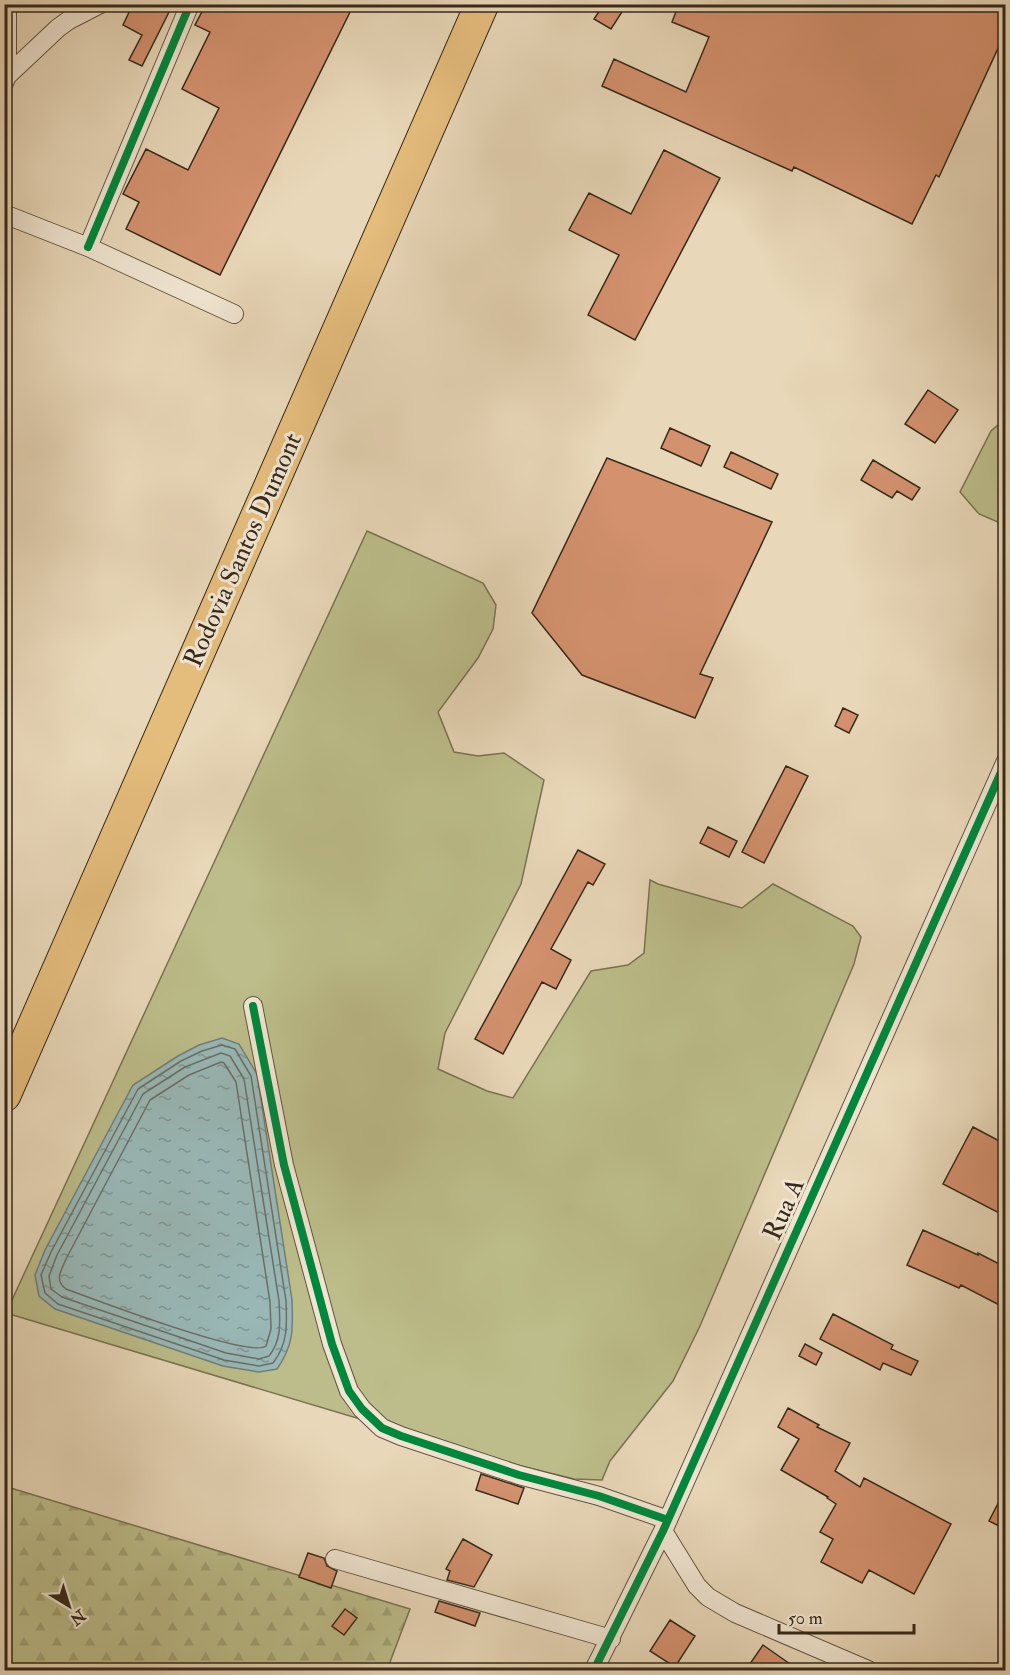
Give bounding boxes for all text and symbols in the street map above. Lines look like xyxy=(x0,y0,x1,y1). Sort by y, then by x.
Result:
street label: Rodovia Santos Dumont xyxy=(177,428,309,672)
street label: Rua A xyxy=(756,1173,812,1245)
north arrow xyxy=(39,1576,99,1636)
scale bar xyxy=(779,1597,914,1635)
text: N xyxy=(65,1604,90,1630)
text: 50 m xyxy=(788,1607,823,1630)

